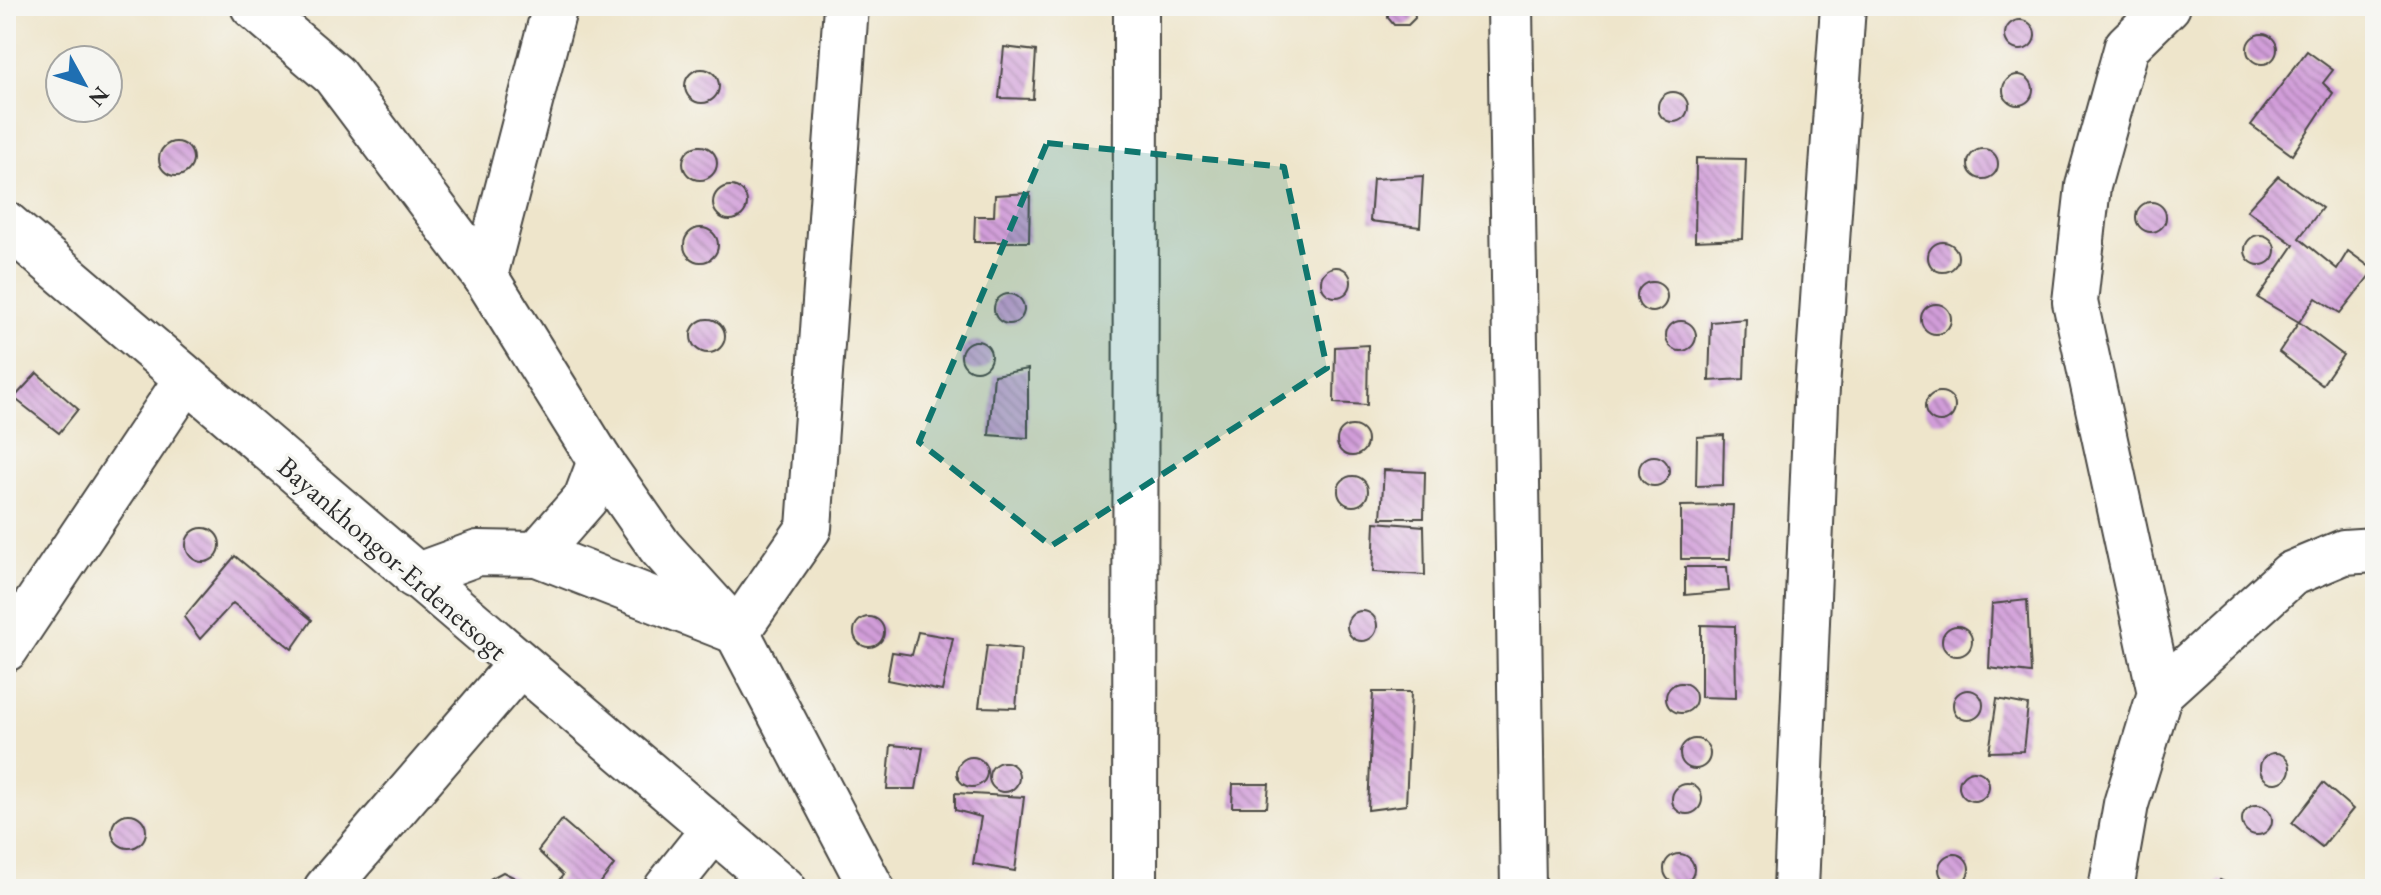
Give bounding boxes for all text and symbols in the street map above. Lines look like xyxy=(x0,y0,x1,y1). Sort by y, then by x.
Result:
north arrow xyxy=(44,44,124,124)
text: N xyxy=(82,80,116,113)
street label: Bayankhongor-Erdenetsogt xyxy=(271,448,516,668)

